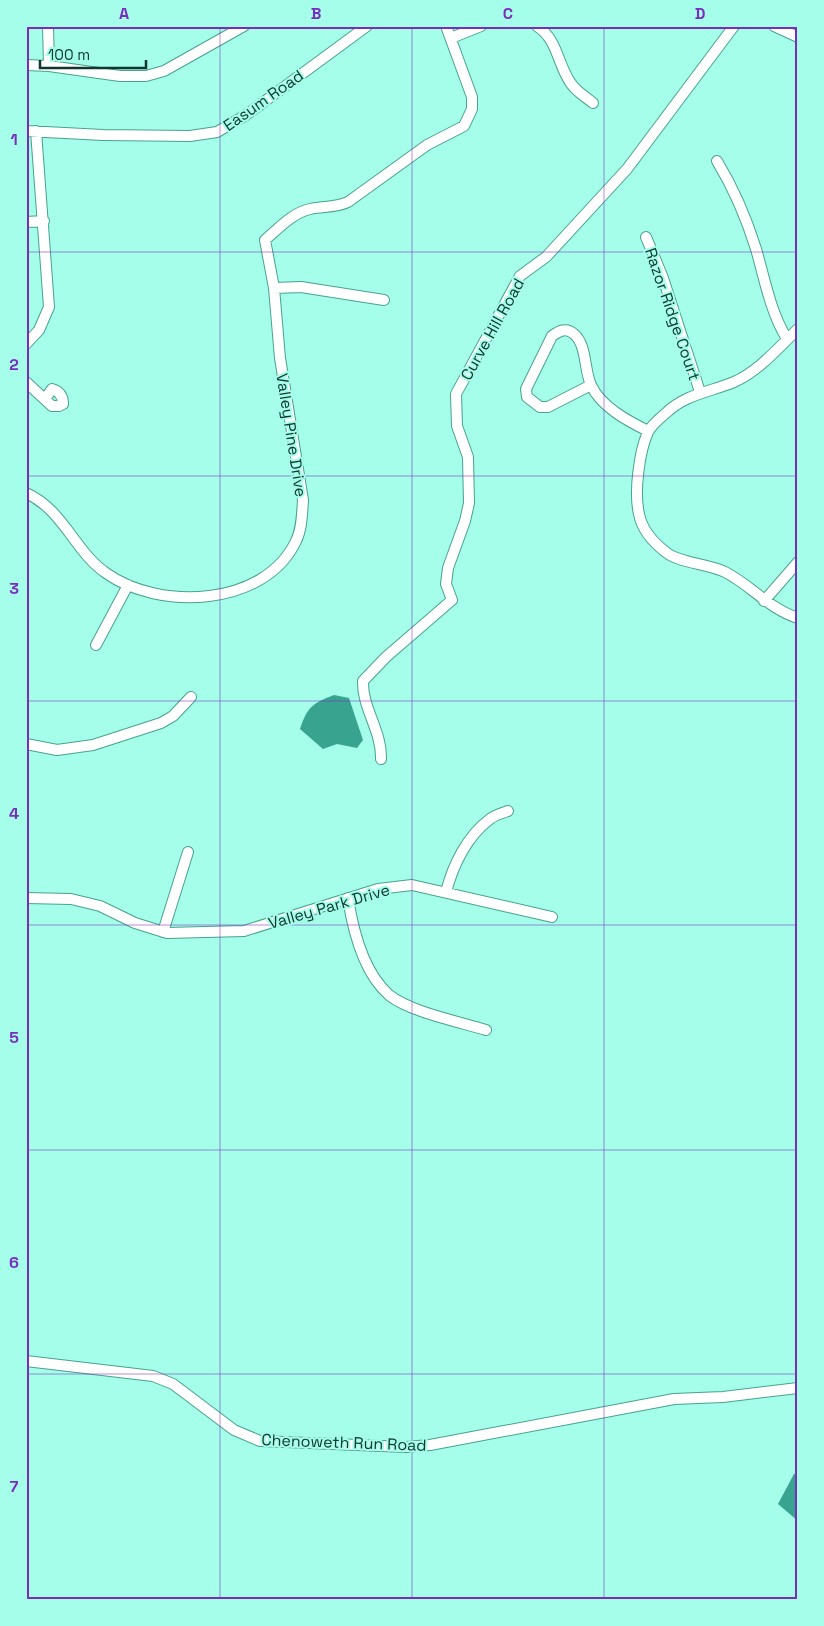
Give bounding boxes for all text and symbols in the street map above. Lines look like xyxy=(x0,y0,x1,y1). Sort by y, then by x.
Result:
text: A xyxy=(119,3,129,24)
text: B xyxy=(311,3,321,24)
text: C xyxy=(503,3,513,24)
text: D xyxy=(695,3,705,24)
scale bar xyxy=(40,38,146,70)
text: 100 m xyxy=(48,45,90,64)
street label: Easum Road xyxy=(219,65,308,136)
text: 1 xyxy=(10,129,18,150)
street label: Razor Ridge Court xyxy=(640,245,705,383)
street label: Curve Hill Road xyxy=(456,274,529,384)
text: 2 xyxy=(9,354,19,375)
street label: Valley Pine Drive xyxy=(271,372,312,498)
text: 3 xyxy=(9,578,19,599)
text: 4 xyxy=(9,803,19,824)
street label: Valley Park Drive xyxy=(266,879,392,934)
text: 5 xyxy=(9,1027,19,1048)
text: 6 xyxy=(9,1252,19,1273)
street label: Chenoweth Run Road xyxy=(261,1429,427,1456)
text: 7 xyxy=(10,1476,19,1497)

